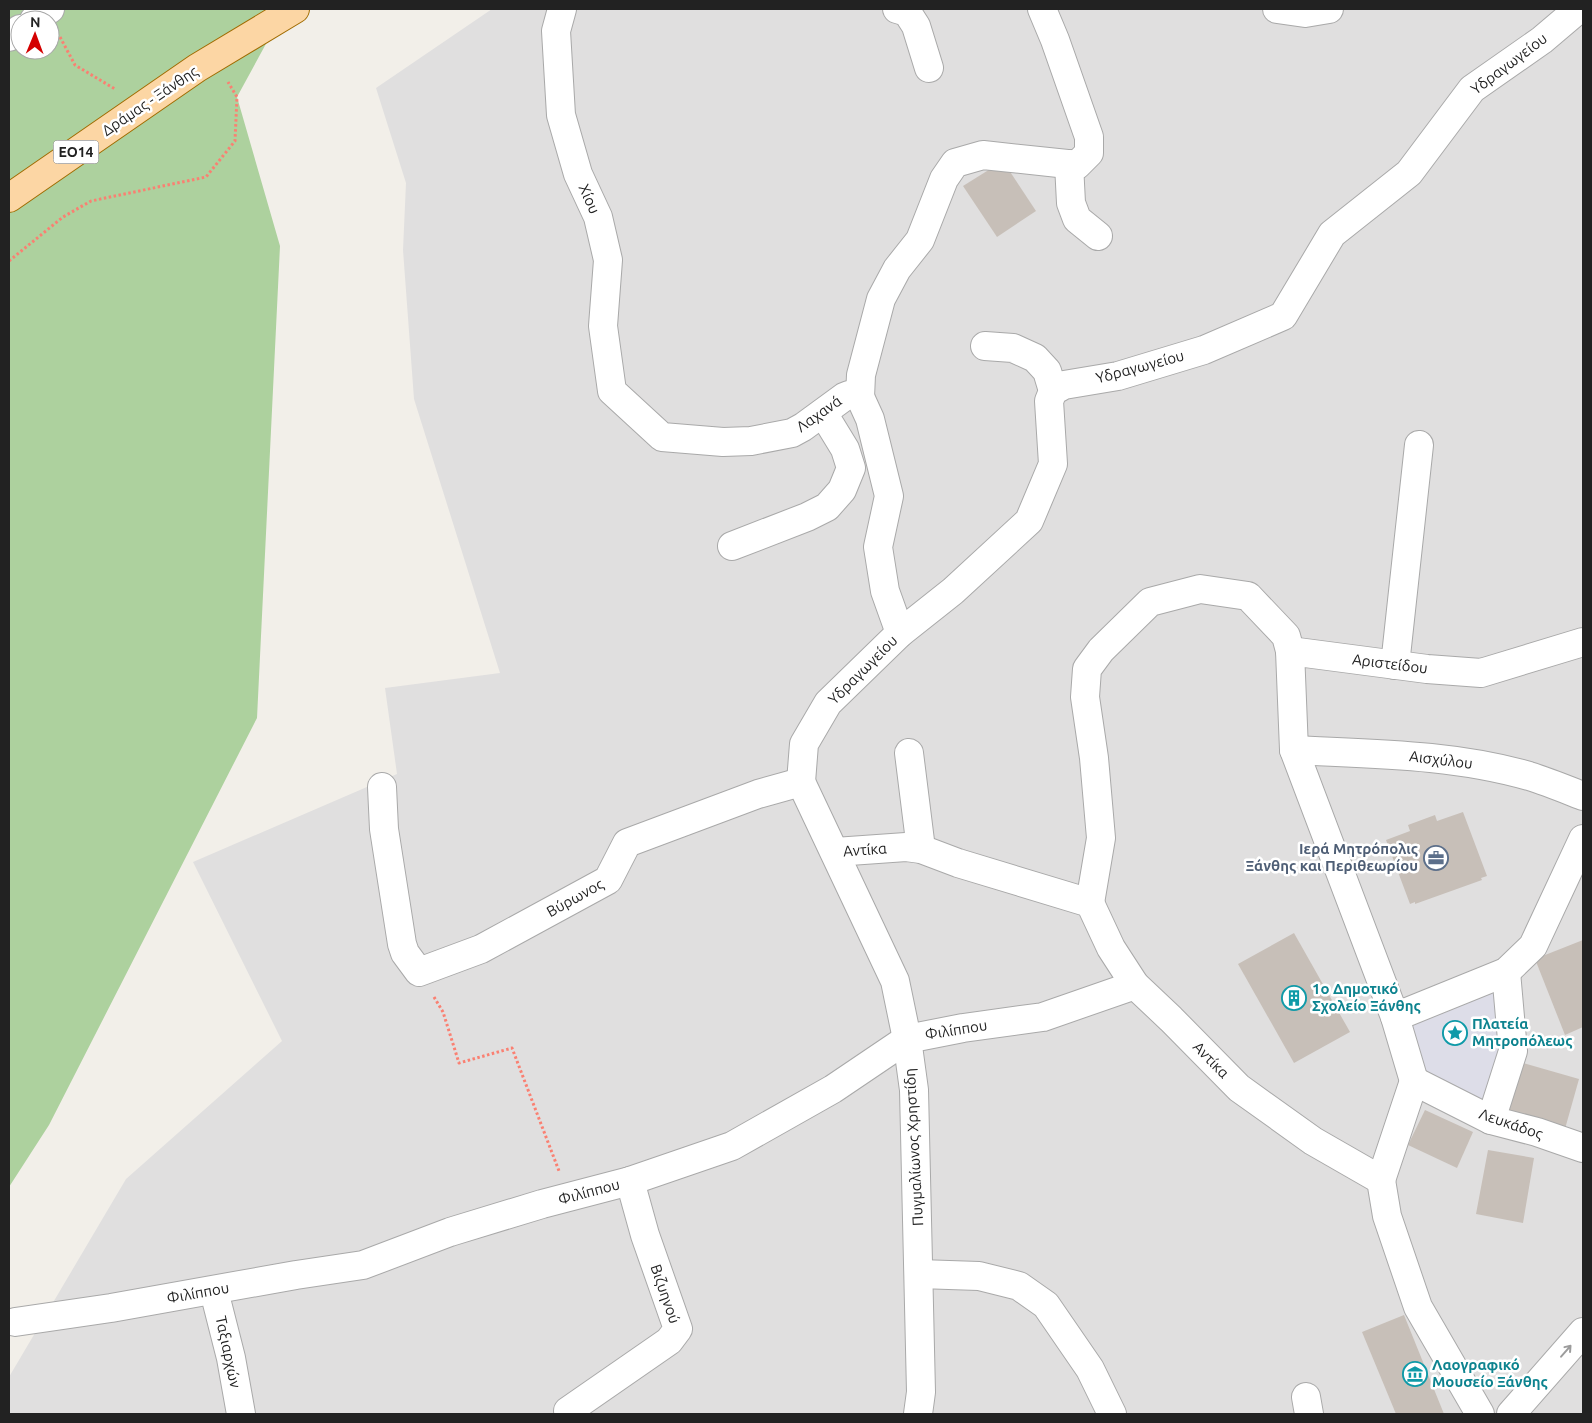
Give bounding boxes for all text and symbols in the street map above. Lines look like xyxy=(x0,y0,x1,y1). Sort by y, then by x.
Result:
north arrow xyxy=(10,10,60,60)
text: N xyxy=(30,14,41,30)
street label: Υδραγωγείου xyxy=(1467,30,1550,98)
street label: Δράμας - Ξάνθης xyxy=(99,62,201,139)
road number: ΕΟ14 xyxy=(54,140,98,163)
street label: Χίου xyxy=(575,181,604,216)
street label: Υδραγωγείου xyxy=(1094,347,1186,386)
street label: Λαχανά xyxy=(793,392,845,435)
street label: Υδραγωγείου xyxy=(825,632,901,708)
street label: Αριστείδου xyxy=(1351,650,1429,677)
street label: Αισχύλου xyxy=(1408,747,1474,772)
street label: Αντίκα xyxy=(842,839,888,860)
place label: Ιερά Μητρόπολις Ξάνθης και Περιθεωρίου xyxy=(1246,840,1418,874)
office icon: Ιερά Μητρόπολις Ξάνθης και Περιθεωρίου xyxy=(1423,845,1449,871)
street label: Βύρωνος xyxy=(543,875,606,920)
place label: 1ο Δημοτικό Σχολείο Ξάνθης xyxy=(1312,980,1421,1014)
building icon: 1ο Δημοτικό Σχολείο Ξάνθης xyxy=(1281,985,1307,1011)
place label: Πλατεία Μητροπόλεως xyxy=(1472,1015,1573,1049)
street label: Φιλίππου xyxy=(923,1016,988,1043)
place icon: Πλατεία Μητροπόλεως xyxy=(1442,1020,1468,1046)
street label: Αντίκα xyxy=(1190,1038,1233,1081)
street label: Πυγμαλίωνος Χρηστίδη xyxy=(901,1068,926,1226)
street label: Λευκάδος xyxy=(1477,1105,1546,1142)
street label: Φιλίππου xyxy=(556,1175,622,1208)
street label: Βιζυηνού xyxy=(647,1262,684,1326)
street label: Φιλίππου xyxy=(165,1279,230,1306)
street label: Ταξιαρχών xyxy=(213,1314,244,1389)
one-way arrow xyxy=(1561,1345,1572,1358)
place label: Λαογραφικό Μουσείο Ξάνθης xyxy=(1432,1356,1548,1390)
museum icon: Λαογραφικό Μουσείο Ξάνθης xyxy=(1402,1361,1428,1387)

